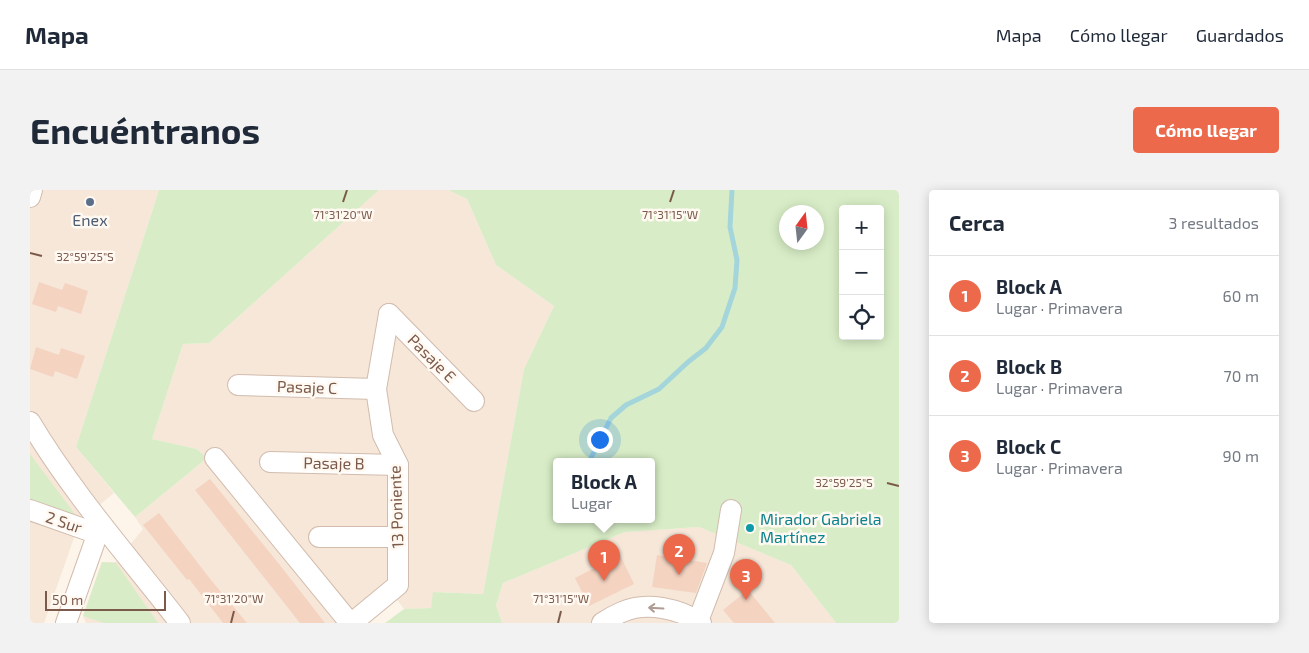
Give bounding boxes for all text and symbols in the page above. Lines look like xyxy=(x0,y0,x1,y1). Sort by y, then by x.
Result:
text: Mapa xyxy=(25,20,89,49)
text: Mapa xyxy=(996,24,1042,46)
text: Cómo llegar xyxy=(1070,24,1168,46)
text: Guardados xyxy=(1196,24,1284,46)
button: Cómo llegar xyxy=(1133,107,1279,153)
text: Encuéntranos xyxy=(30,109,260,151)
marker: Enex xyxy=(84,196,96,208)
north arrow xyxy=(779,205,824,250)
map controls xyxy=(839,205,884,340)
button: + xyxy=(839,205,884,250)
text: 71°31'20"W xyxy=(314,207,372,221)
text: 71°31'15"W xyxy=(642,207,698,221)
place label: Enex xyxy=(72,210,108,229)
text: Cerca xyxy=(949,210,1005,235)
text: 3 resultados xyxy=(1169,213,1259,232)
text: 32°59'25"S xyxy=(56,249,114,263)
button: − xyxy=(839,250,884,295)
text: Block A xyxy=(996,275,1062,298)
text: 1 xyxy=(962,286,968,305)
text: 60 m xyxy=(1223,286,1259,305)
button: locate xyxy=(839,295,884,340)
text: Lugar · Primavera xyxy=(996,298,1123,317)
street label: Pasaje E xyxy=(404,330,460,386)
text: Block B xyxy=(996,355,1062,378)
text: 2 xyxy=(960,366,970,385)
text: 70 m xyxy=(1224,366,1259,385)
street label: Pasaje C xyxy=(276,376,338,398)
text: Lugar · Primavera xyxy=(996,378,1123,397)
your location xyxy=(587,427,613,453)
text: Block C xyxy=(996,435,1061,458)
text: 3 xyxy=(960,446,970,465)
text: 90 m xyxy=(1223,446,1259,465)
street label: Pasaje B xyxy=(303,452,365,474)
popup xyxy=(553,458,655,523)
text: Lugar · Primavera xyxy=(996,458,1123,477)
street label: 13 Poniente xyxy=(385,465,406,549)
text: Block A xyxy=(571,470,637,493)
text: 32°59'25"S xyxy=(815,475,873,489)
text: Lugar xyxy=(571,493,612,512)
street label: 2 Sur xyxy=(44,507,85,537)
place label: Mirador Gabriela Martínez xyxy=(760,509,882,546)
marker: Mirador Gabriela Martínez xyxy=(744,522,756,534)
pin: 2 xyxy=(663,534,695,575)
pin: 1 xyxy=(588,540,620,581)
pin: 3 xyxy=(730,559,762,600)
scale bar xyxy=(45,588,166,611)
text: 50 m xyxy=(52,591,83,608)
text: 71°31'20"W xyxy=(205,591,263,605)
text: 71°31'15"W xyxy=(533,591,589,605)
one-way arrow xyxy=(648,603,664,612)

